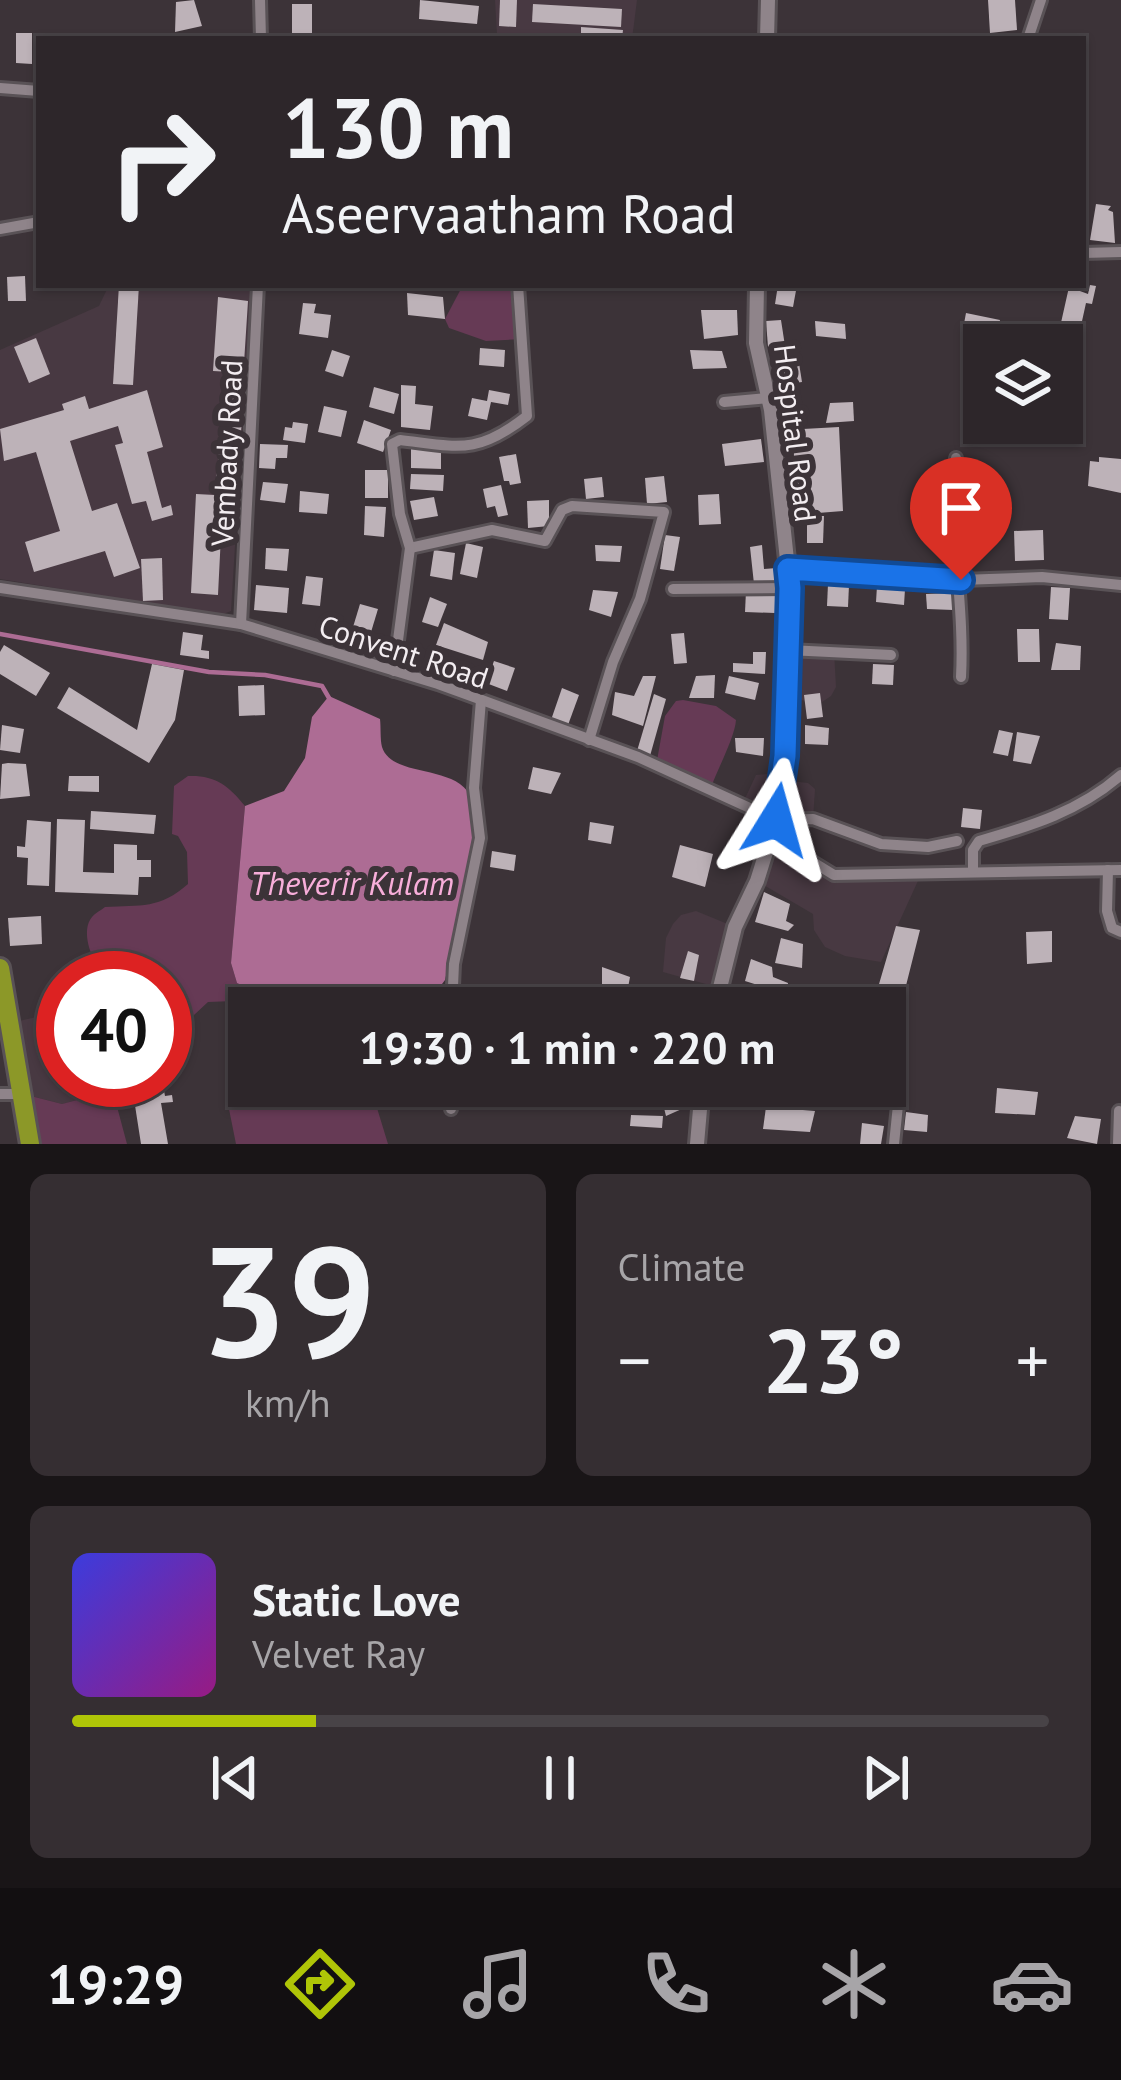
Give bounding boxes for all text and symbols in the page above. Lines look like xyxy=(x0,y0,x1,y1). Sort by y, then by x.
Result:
text: 130 m xyxy=(282,72,514,181)
icon: right xyxy=(84,84,240,240)
text: Aseervaatham Road xyxy=(282,178,736,248)
map controls xyxy=(963,324,1083,444)
button: layers xyxy=(963,324,1083,444)
street label: Hospital Road xyxy=(766,342,826,524)
street label: Vembady Road xyxy=(202,359,250,548)
pin xyxy=(910,457,1012,580)
icon: arrive xyxy=(928,475,994,541)
street label: Convent Road xyxy=(314,605,494,697)
position arrow xyxy=(713,757,839,883)
water label: Theverir Kulam xyxy=(250,861,454,904)
speed limit sign: 40 xyxy=(36,951,192,1107)
text: 19:30 · 1 min · 220 m xyxy=(359,1018,775,1076)
text: 39 xyxy=(199,1198,376,1400)
text: Climate xyxy=(618,1241,745,1292)
text: 23° xyxy=(763,1301,904,1418)
text: − xyxy=(618,1317,651,1402)
text: + xyxy=(1016,1317,1049,1402)
text: km/h xyxy=(245,1377,331,1428)
text: Static Love xyxy=(252,1570,461,1628)
text: Velvet Ray xyxy=(252,1628,425,1679)
icon: previous xyxy=(202,1745,268,1811)
icon: pause xyxy=(527,1745,593,1811)
icon: next xyxy=(853,1745,919,1811)
icon: directions xyxy=(278,1942,362,2026)
icon: music xyxy=(456,1942,540,2026)
icon: phone xyxy=(634,1942,718,2026)
icon: climate xyxy=(812,1942,896,2026)
icon: car xyxy=(990,1942,1074,2026)
text: 19:29 xyxy=(47,1949,184,2019)

